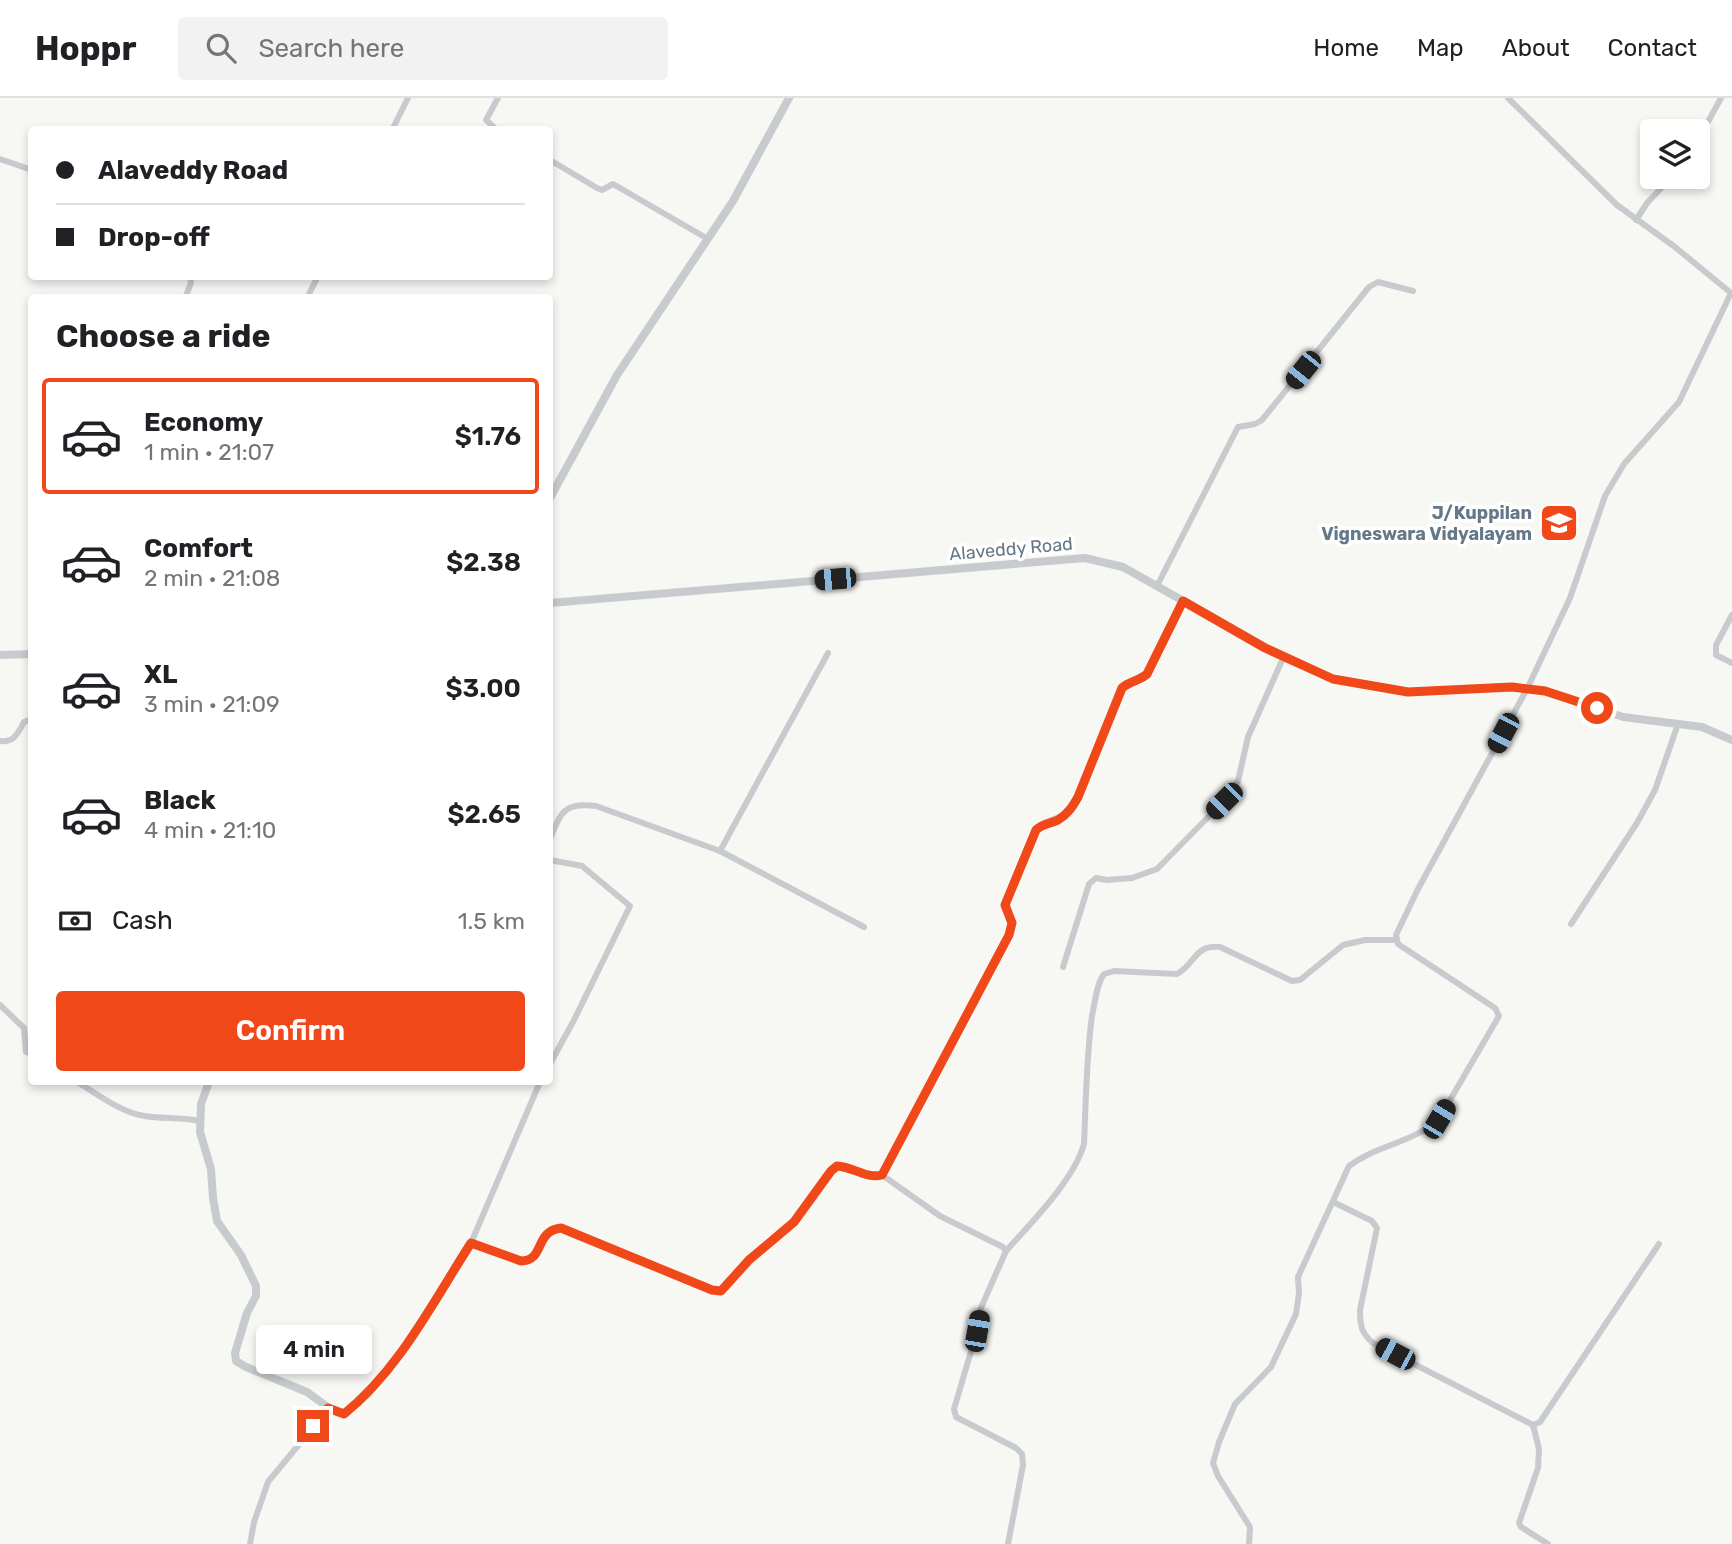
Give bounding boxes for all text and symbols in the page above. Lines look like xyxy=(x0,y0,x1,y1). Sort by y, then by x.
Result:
search box xyxy=(178,17,668,80)
text: Hoppr xyxy=(35,29,136,68)
icon: search xyxy=(202,29,240,67)
text: Search here xyxy=(258,33,404,64)
text: Home xyxy=(1313,34,1379,62)
text: Map xyxy=(1417,34,1464,62)
text: About xyxy=(1502,34,1570,62)
text: Contact xyxy=(1608,34,1697,62)
map controls xyxy=(1640,119,1710,189)
button: layers xyxy=(1640,119,1710,189)
text: Alaveddy Road xyxy=(98,155,288,186)
text: Drop-off xyxy=(98,222,210,253)
text: Choose a ride xyxy=(56,317,270,355)
car xyxy=(1282,347,1325,393)
icon: car xyxy=(60,405,123,468)
text: Economy xyxy=(144,407,263,438)
text: $1.76 xyxy=(455,421,521,452)
text: 1 min · 21:07 xyxy=(144,438,274,466)
place label: J/Kuppilan Vigneswara Vidyalayam xyxy=(1321,502,1532,545)
school or university icon: J/Kuppilan Vigneswara Vidyalayam xyxy=(1538,502,1580,544)
icon: car xyxy=(60,531,123,594)
text: Comfort xyxy=(144,533,253,564)
street label: Alaveddy Road xyxy=(948,533,1074,565)
text: $2.38 xyxy=(446,547,521,578)
text: 2 min · 21:08 xyxy=(144,564,280,592)
car xyxy=(814,567,857,591)
icon: car xyxy=(60,657,123,720)
text: XL xyxy=(144,659,177,690)
text: $3.00 xyxy=(446,673,521,704)
text: 3 min · 21:09 xyxy=(144,690,280,718)
route start xyxy=(1581,692,1613,724)
car xyxy=(1484,710,1523,756)
car xyxy=(1202,779,1247,823)
icon: car xyxy=(60,783,123,846)
text: Black xyxy=(144,785,216,816)
text: $2.65 xyxy=(447,799,521,830)
text: 4 min · 21:10 xyxy=(144,816,276,844)
icon: cash xyxy=(56,902,94,940)
text: Cash xyxy=(112,905,173,936)
text: 1.5 km xyxy=(458,907,525,935)
button: Confirm xyxy=(56,991,525,1071)
car xyxy=(1420,1096,1459,1142)
car xyxy=(964,1308,991,1354)
callout: 4 min xyxy=(255,1324,371,1374)
text: 4 min xyxy=(283,1335,345,1363)
car xyxy=(1372,1335,1419,1373)
route end xyxy=(297,1410,329,1442)

